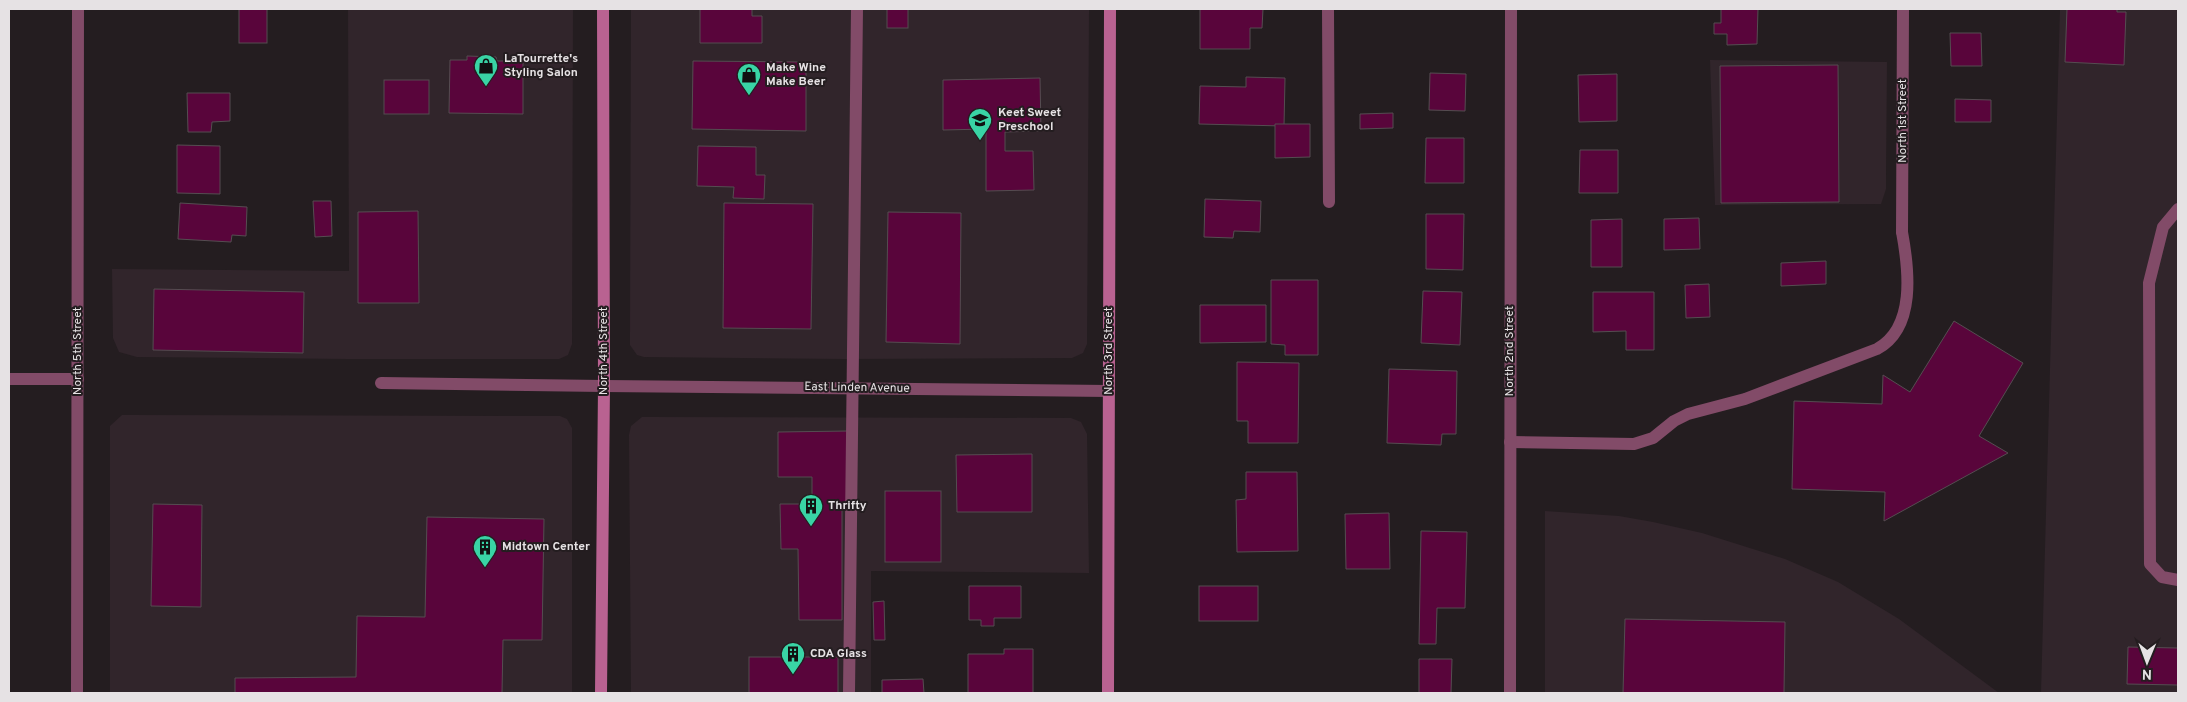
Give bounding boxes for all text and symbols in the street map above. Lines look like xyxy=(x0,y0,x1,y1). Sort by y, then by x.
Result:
place label: LaTourrette's Styling Salon xyxy=(504,51,578,81)
shop icon: LaTourrette's Styling Salon xyxy=(473,53,499,87)
place label: Make Wine Make Beer xyxy=(766,60,826,90)
shop icon: Make Wine Make Beer xyxy=(736,62,762,96)
street label: North 1st Street xyxy=(1895,79,1911,163)
place label: Keet Sweet Preschool xyxy=(998,105,1062,135)
school or university icon: Keet Sweet Preschool xyxy=(967,107,993,141)
street label: North 2nd Street xyxy=(1502,306,1518,396)
street label: North 5th Street xyxy=(70,307,86,395)
street label: North 4th Street xyxy=(596,307,612,395)
street label: North 3rd Street xyxy=(1101,307,1117,395)
street label: East Linden Avenue xyxy=(804,379,910,397)
building icon: Thrifty xyxy=(798,493,824,527)
place label: Thrifty xyxy=(828,498,867,514)
building icon: Midtown Center xyxy=(472,534,498,568)
place label: Midtown Center xyxy=(502,539,590,555)
north arrow xyxy=(2122,637,2172,687)
building icon: CDA Glass xyxy=(780,641,806,675)
place label: CDA Glass xyxy=(810,646,867,662)
text: N xyxy=(2142,665,2152,682)

